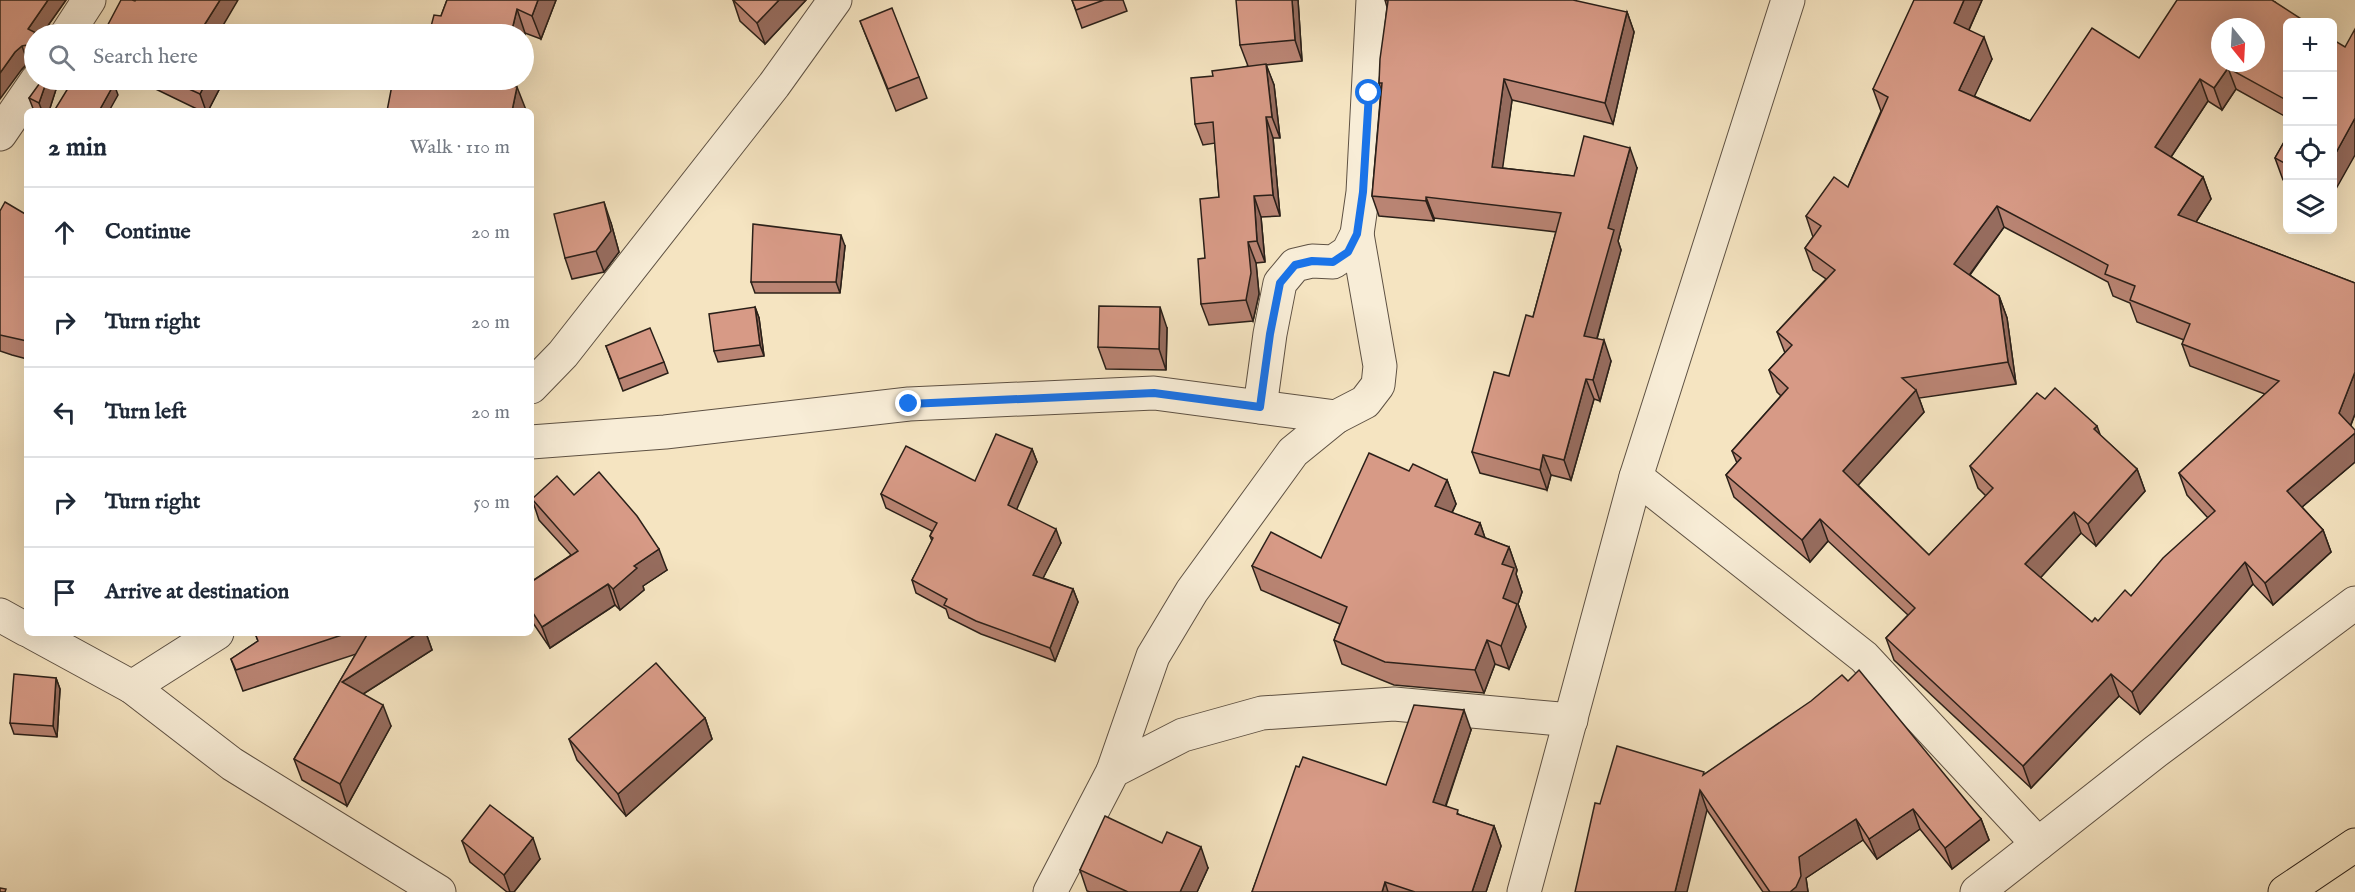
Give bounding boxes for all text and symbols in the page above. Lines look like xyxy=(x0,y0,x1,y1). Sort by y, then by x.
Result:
north arrow xyxy=(2211,18,2265,72)
map controls xyxy=(2283,18,2337,234)
button: + xyxy=(2283,18,2337,72)
search box xyxy=(24,24,534,90)
icon: search xyxy=(45,41,78,74)
text: Search here xyxy=(93,43,198,71)
button: − xyxy=(2283,72,2337,126)
route start xyxy=(1355,79,1381,105)
button: locate xyxy=(2283,126,2337,180)
text: 2 min xyxy=(48,131,107,164)
text: Walk · 110 m xyxy=(410,135,510,160)
button: layers xyxy=(2283,180,2337,234)
icon: ahead xyxy=(48,216,81,249)
text: Continue xyxy=(105,218,191,246)
text: 20 m xyxy=(471,220,510,245)
icon: right xyxy=(48,306,81,339)
text: Turn right xyxy=(105,308,200,336)
text: 20 m xyxy=(471,310,510,335)
route end xyxy=(895,390,921,416)
icon: left xyxy=(48,396,81,429)
text: Turn left xyxy=(105,398,187,426)
text: 20 m xyxy=(471,400,510,425)
icon: right xyxy=(48,486,81,519)
text: Turn right xyxy=(105,488,200,516)
text: 50 m xyxy=(473,490,510,515)
icon: arrive xyxy=(48,576,81,609)
text: Arrive at destination xyxy=(105,578,289,606)

